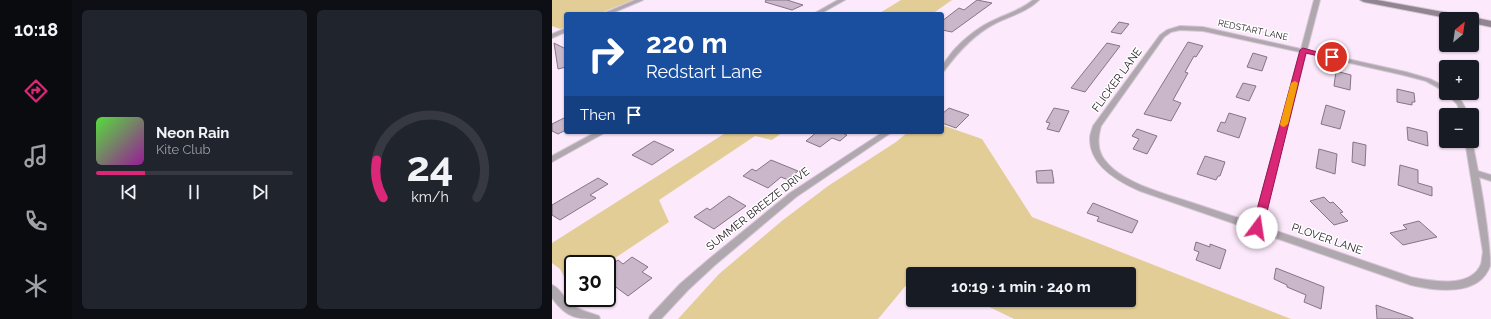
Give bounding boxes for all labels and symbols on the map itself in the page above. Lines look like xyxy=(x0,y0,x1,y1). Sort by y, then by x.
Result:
north arrow xyxy=(1439,12,1479,52)
street label: REDSTART LANE xyxy=(1217,18,1289,42)
pin xyxy=(1315,40,1349,74)
street label: FLICKER LANE xyxy=(1089,45,1145,115)
street label: SUMMER BREEZE DRIVE xyxy=(704,165,812,253)
position arrow xyxy=(1236,207,1278,249)
street label: PLOVER LANE xyxy=(1290,221,1364,257)
speed limit sign: 30 xyxy=(564,255,616,307)

